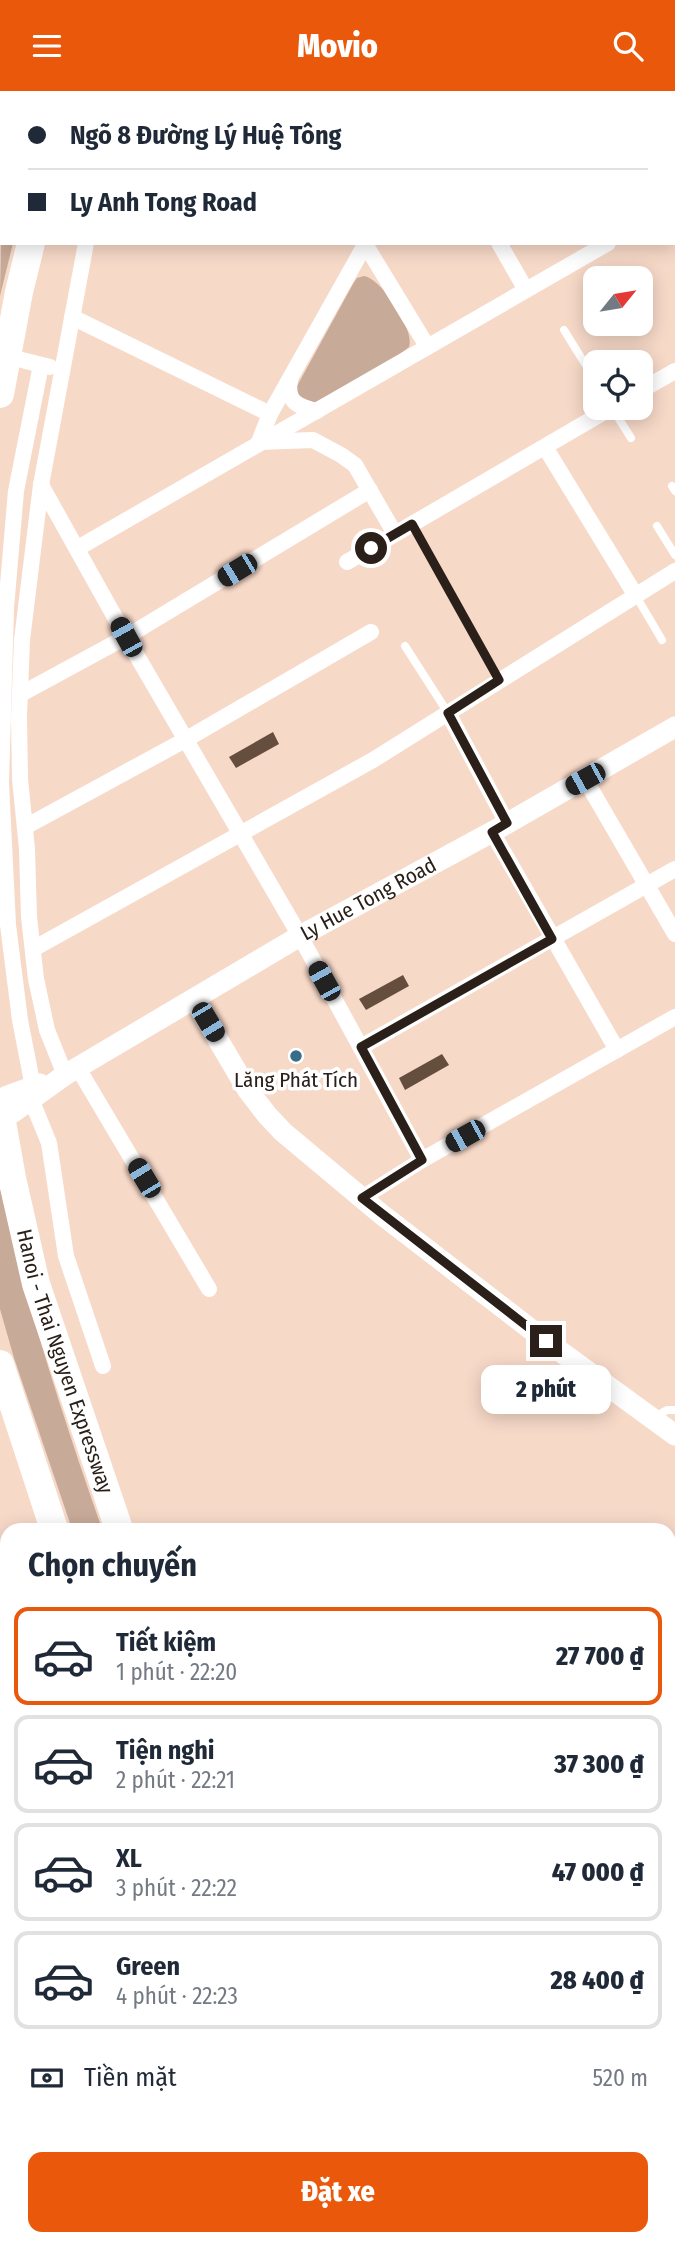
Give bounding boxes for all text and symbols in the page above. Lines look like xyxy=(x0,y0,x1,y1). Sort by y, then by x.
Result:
icon: menu xyxy=(28,27,66,65)
text: Movio xyxy=(297,27,378,65)
icon: search xyxy=(609,27,647,65)
text: Ngõ 8 Đường Lý Huệ Tông xyxy=(70,120,341,151)
text: Ly Anh Tong Road xyxy=(70,187,257,218)
north arrow xyxy=(583,266,653,336)
map controls xyxy=(583,266,653,420)
button: locate xyxy=(583,350,653,420)
route start xyxy=(355,532,387,564)
car xyxy=(214,550,261,590)
car xyxy=(107,614,146,660)
car xyxy=(562,760,609,798)
street label: Ly Hue Tong Road xyxy=(296,852,441,946)
car xyxy=(305,958,344,1004)
car xyxy=(189,999,228,1045)
marker: Lăng Phát Tích xyxy=(288,1048,304,1064)
place label: Lăng Phát Tích xyxy=(234,1067,358,1093)
car xyxy=(442,1117,489,1155)
car xyxy=(125,1155,164,1201)
street label: Hanoi - Thai Nguyen Expressway xyxy=(11,1227,119,1498)
route end xyxy=(530,1325,562,1357)
callout: 2 phút xyxy=(481,1365,611,1415)
text: 2 phút xyxy=(516,1375,576,1403)
text: Chọn chuyến xyxy=(28,1546,197,1584)
icon: car xyxy=(32,1625,95,1688)
text: Tiết kiệm xyxy=(116,1627,216,1658)
text: 27 700 ₫ xyxy=(556,1641,644,1672)
text: 1 phút · 22:20 xyxy=(116,1658,237,1686)
icon: car xyxy=(32,1733,95,1796)
text: Tiện nghi xyxy=(116,1735,215,1766)
text: 37 300 ₫ xyxy=(554,1749,644,1780)
text: 2 phút · 22:21 xyxy=(116,1766,235,1794)
icon: car xyxy=(32,1841,95,1904)
text: XL xyxy=(116,1843,142,1874)
text: 47 000 ₫ xyxy=(552,1857,644,1888)
text: 3 phút · 22:22 xyxy=(116,1874,237,1902)
icon: car xyxy=(32,1949,95,2012)
text: Green xyxy=(116,1951,180,1982)
text: 28 400 ₫ xyxy=(551,1965,644,1996)
text: 4 phút · 22:23 xyxy=(116,1982,238,2010)
icon: cash xyxy=(28,2059,66,2097)
text: Tiền mặt xyxy=(84,2062,176,2093)
text: 520 m xyxy=(592,2064,648,2092)
button: Đặt xe xyxy=(28,2152,648,2232)

